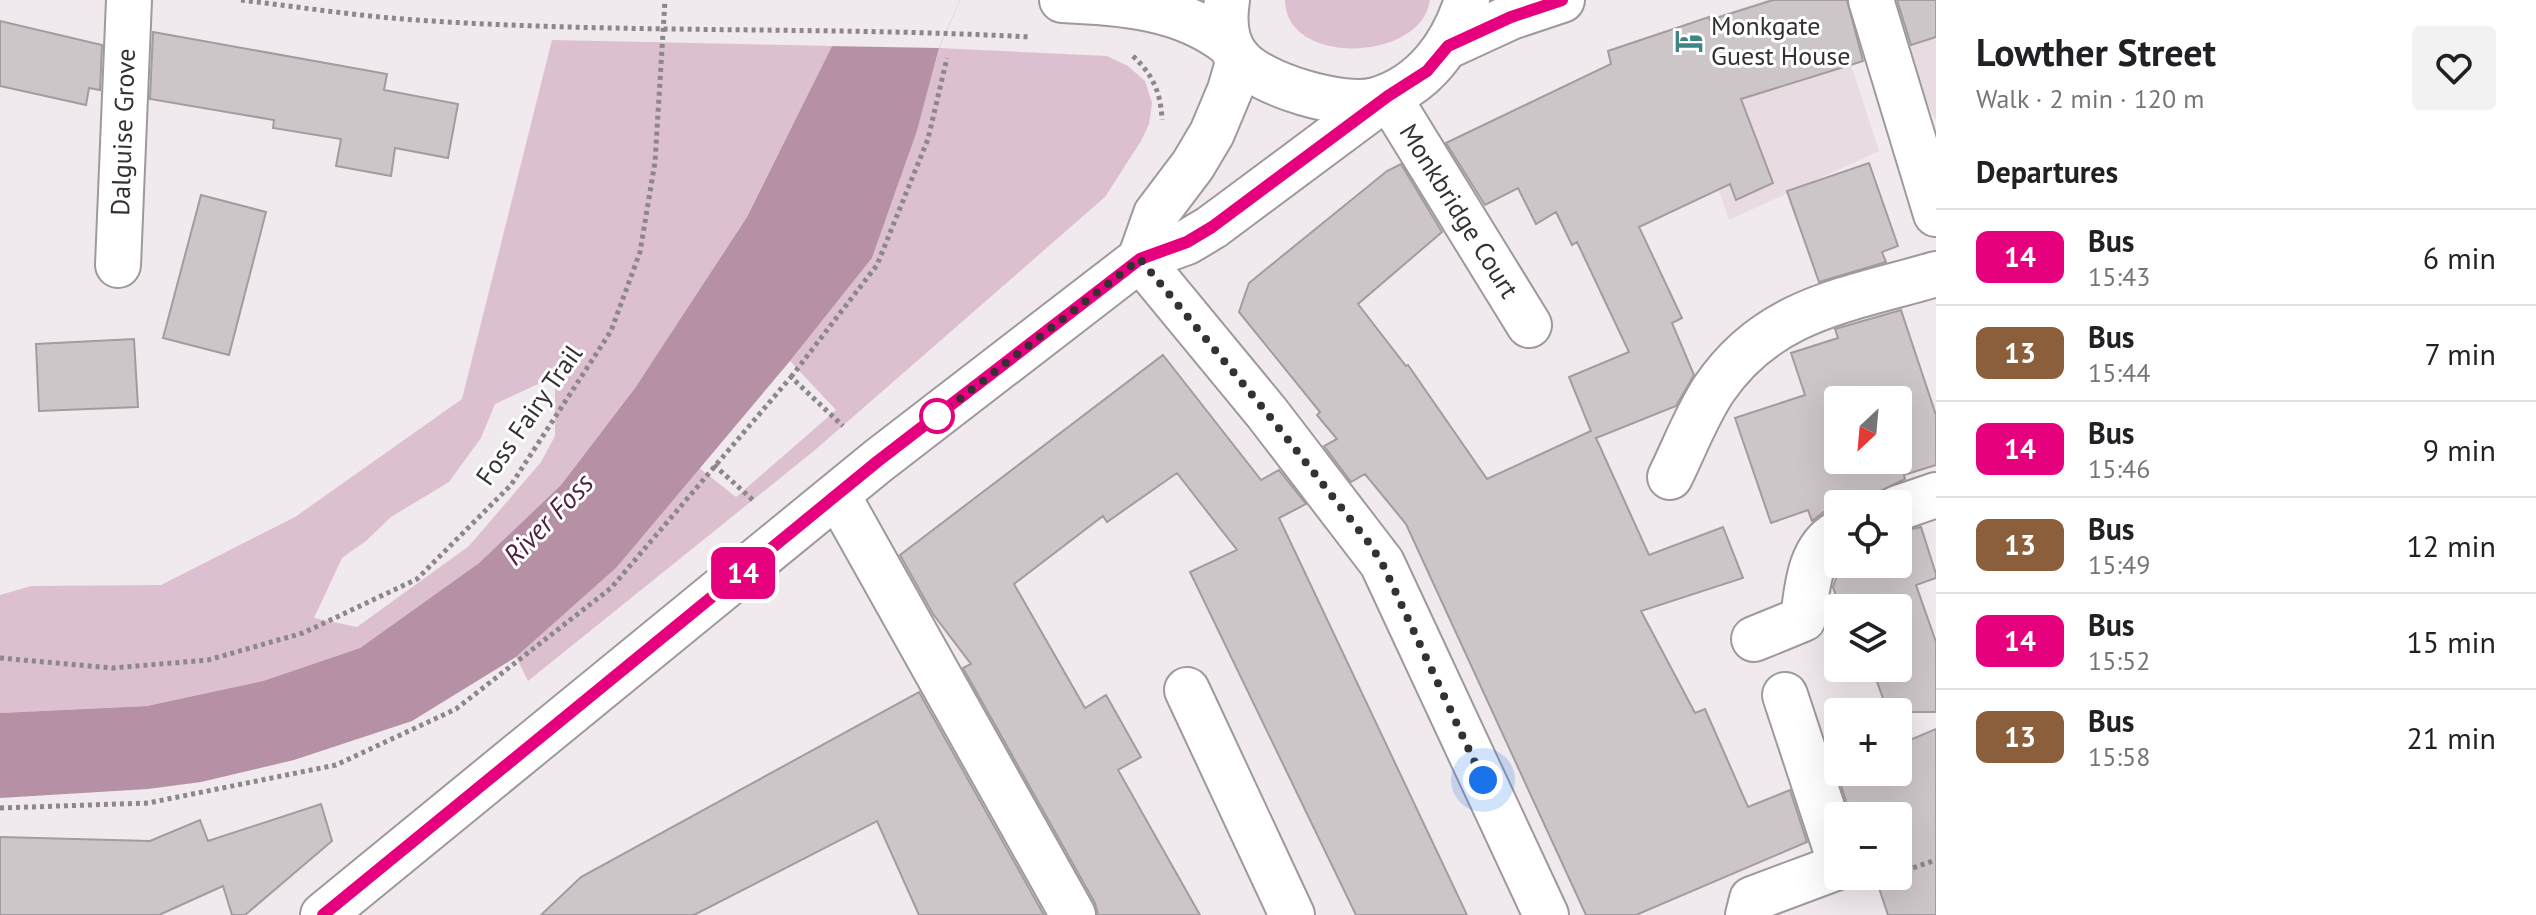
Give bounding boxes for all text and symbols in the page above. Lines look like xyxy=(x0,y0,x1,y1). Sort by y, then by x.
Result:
place label: Monkgate Guest House xyxy=(1711,9,1850,72)
hotel icon: Monkgate Guest House xyxy=(1674,26,1704,56)
button: heart xyxy=(2412,26,2496,110)
text: Lowther Street xyxy=(1976,27,2216,76)
street label: Dalguise Grove xyxy=(103,48,142,216)
text: Walk · 2 min · 120 m xyxy=(1976,82,2204,115)
street label: Monkbridge Court xyxy=(1393,117,1526,304)
text: Departures xyxy=(1976,152,2118,191)
text: Bus xyxy=(2088,221,2135,260)
text: 14 xyxy=(2004,238,2036,275)
text: 6 min xyxy=(2423,238,2496,277)
text: 15:43 xyxy=(2088,260,2150,293)
text: Bus xyxy=(2088,317,2135,356)
text: 13 xyxy=(2004,334,2036,371)
text: 7 min xyxy=(2424,334,2496,373)
street label: Foss Fairy Trail xyxy=(468,338,589,491)
text: 15:44 xyxy=(2088,356,2150,389)
north arrow xyxy=(1824,386,1912,474)
map controls xyxy=(1824,386,1912,890)
unlabelled marker xyxy=(920,399,954,433)
text: Bus xyxy=(2088,413,2135,452)
text: 14 xyxy=(2004,430,2036,467)
text: 9 min xyxy=(2423,430,2496,469)
text: 15:46 xyxy=(2088,452,2150,485)
water label: River Foss xyxy=(495,465,601,573)
button: locate xyxy=(1824,490,1912,578)
text: Bus xyxy=(2088,509,2135,548)
text: 13 xyxy=(2004,526,2036,563)
text: 12 min xyxy=(2406,526,2496,565)
line badge: 14 xyxy=(707,547,779,599)
text: 15:49 xyxy=(2088,548,2150,581)
text: 14 xyxy=(727,554,759,591)
button: layers xyxy=(1824,594,1912,682)
text: Bus xyxy=(2088,605,2135,644)
text: 14 xyxy=(2004,622,2036,659)
text: 15 min xyxy=(2406,622,2496,661)
text: 15:52 xyxy=(2088,644,2150,677)
button: + xyxy=(1824,698,1912,786)
text: Bus xyxy=(2088,701,2135,740)
text: 13 xyxy=(2004,718,2036,755)
text: 21 min xyxy=(2406,718,2496,757)
text: 15:58 xyxy=(2088,740,2150,773)
your location xyxy=(1463,760,1503,800)
button: − xyxy=(1824,802,1912,890)

